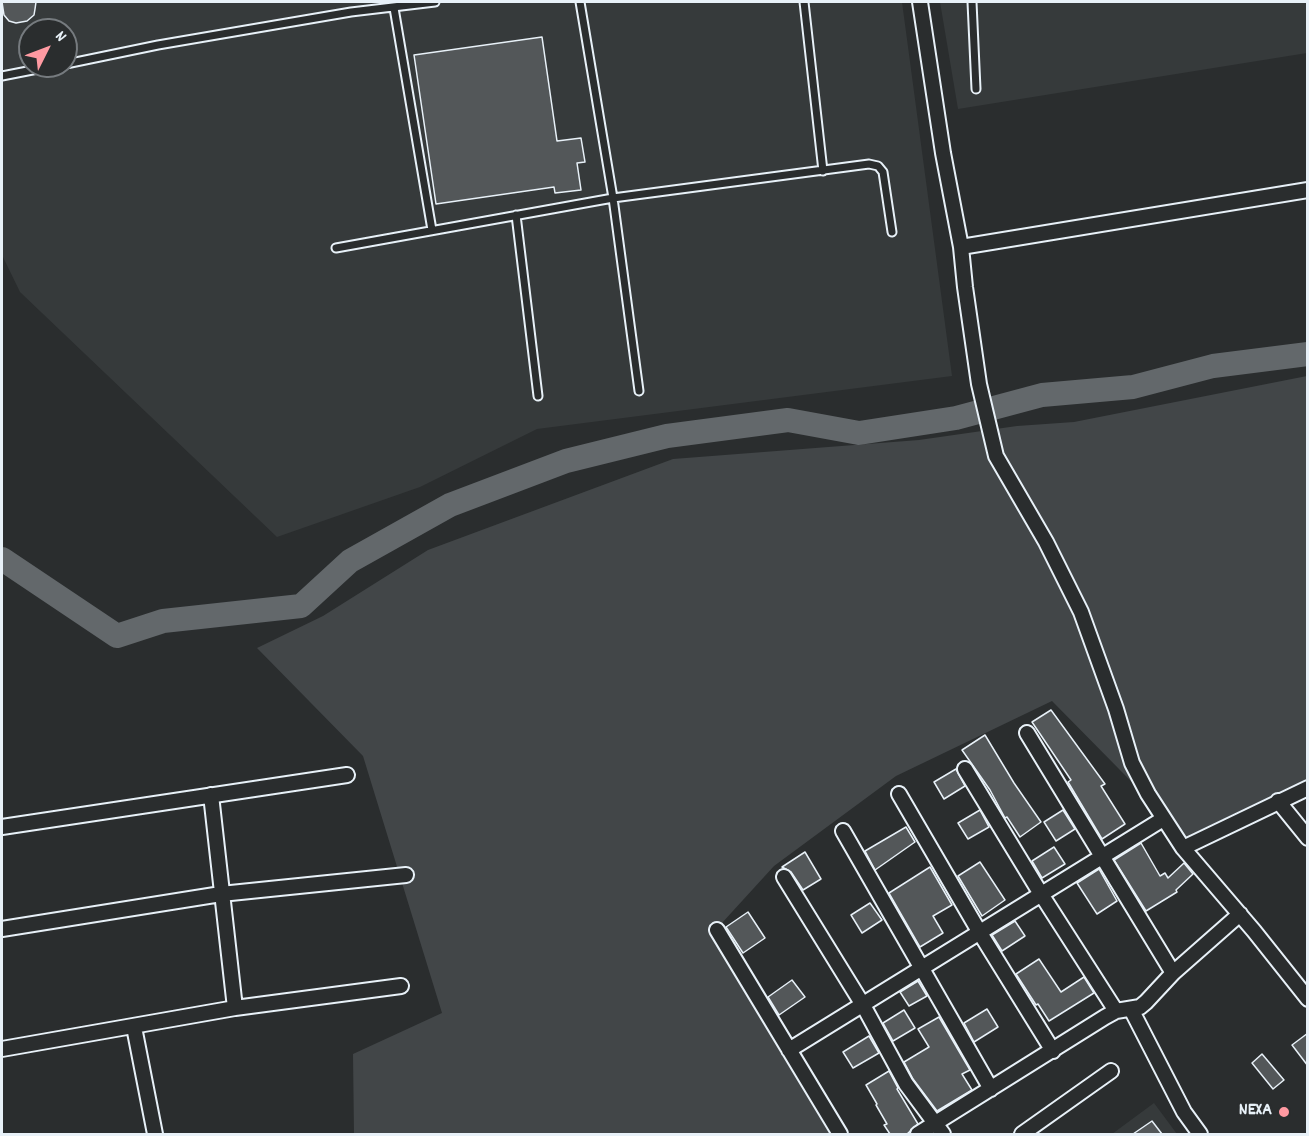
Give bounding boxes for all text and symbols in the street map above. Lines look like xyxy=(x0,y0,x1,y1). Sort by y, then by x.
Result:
north arrow xyxy=(18,18,78,78)
text: N xyxy=(49,26,71,48)
place label: NEXA xyxy=(1239,1101,1272,1123)
marker: NEXA xyxy=(1277,1105,1291,1119)

